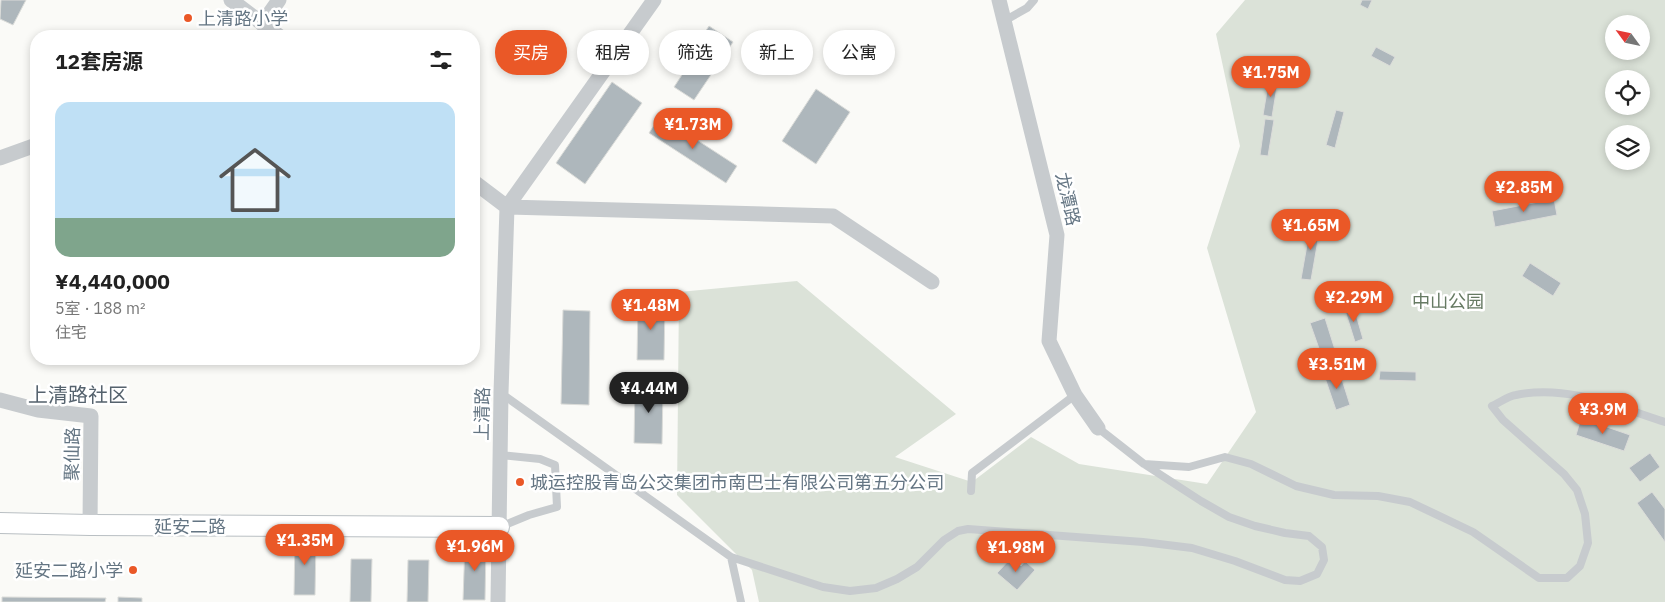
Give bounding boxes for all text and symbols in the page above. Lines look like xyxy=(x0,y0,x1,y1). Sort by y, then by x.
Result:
place label: 上清路小学 xyxy=(198,7,288,30)
marker: 上清路小学 xyxy=(182,12,194,24)
north arrow xyxy=(1605,15,1650,60)
map controls xyxy=(1605,15,1650,170)
chip: 买房 xyxy=(495,30,567,75)
chip: 租房 xyxy=(577,30,649,75)
chip: 筛选 xyxy=(659,30,731,75)
chip: 新上 xyxy=(741,30,813,75)
chip: 公寓 xyxy=(823,30,895,75)
icon: filters xyxy=(427,46,455,74)
text: 12套房源 xyxy=(55,47,143,75)
pin: ¥1.75M xyxy=(1230,56,1312,98)
text: ¥1.75M xyxy=(1242,62,1300,82)
button: locate xyxy=(1605,70,1650,115)
pin: ¥1.73M xyxy=(652,108,734,150)
text: ¥1.73M xyxy=(664,114,722,134)
button: layers xyxy=(1605,125,1650,170)
icon: home xyxy=(210,135,300,225)
street label: 龙潭路 xyxy=(1051,170,1085,228)
pin: ¥2.85M xyxy=(1483,170,1565,213)
text: ¥2.85M xyxy=(1495,177,1553,197)
pin: ¥1.65M xyxy=(1270,208,1352,251)
text: ¥1.65M xyxy=(1282,215,1340,235)
text: ¥4,440,000 xyxy=(55,267,170,295)
pin: ¥2.29M xyxy=(1313,280,1395,323)
text: ¥2.29M xyxy=(1325,287,1383,307)
pin: ¥1.48M xyxy=(610,288,692,331)
park label: 中山公园 xyxy=(1412,290,1484,313)
text: ¥1.48M xyxy=(622,295,680,315)
text: 5室 · 188 m² xyxy=(55,298,145,318)
text: 住宅 xyxy=(55,322,87,342)
pin: ¥3.51M xyxy=(1296,348,1378,390)
text: ¥3.51M xyxy=(1308,354,1366,374)
pin: ¥4.44M xyxy=(608,372,690,414)
text: ¥4.44M xyxy=(620,378,678,398)
district label: 上清路社区 xyxy=(28,381,128,408)
street label: 上清路 xyxy=(470,387,494,441)
pin: ¥3.9M xyxy=(1568,392,1638,435)
text: ¥3.9M xyxy=(1579,399,1627,419)
street label: 聚仙路 xyxy=(60,427,84,481)
place label: 城运控股青岛公交集团市南巴士有限公司第五分公司 xyxy=(530,471,944,494)
marker: 城运控股青岛公交集团市南巴士有限公司第五分公司 xyxy=(514,476,526,488)
street label: 延安二路 xyxy=(154,515,226,538)
pin: ¥1.35M xyxy=(264,524,346,566)
text: ¥1.35M xyxy=(276,530,334,550)
pin: ¥1.96M xyxy=(434,530,516,572)
pin: ¥1.98M xyxy=(975,530,1057,573)
text: ¥1.96M xyxy=(446,536,504,556)
text: ¥1.98M xyxy=(987,537,1045,557)
place label: 延安二路小学 xyxy=(15,559,123,582)
marker: 延安二路小学 xyxy=(127,564,139,576)

